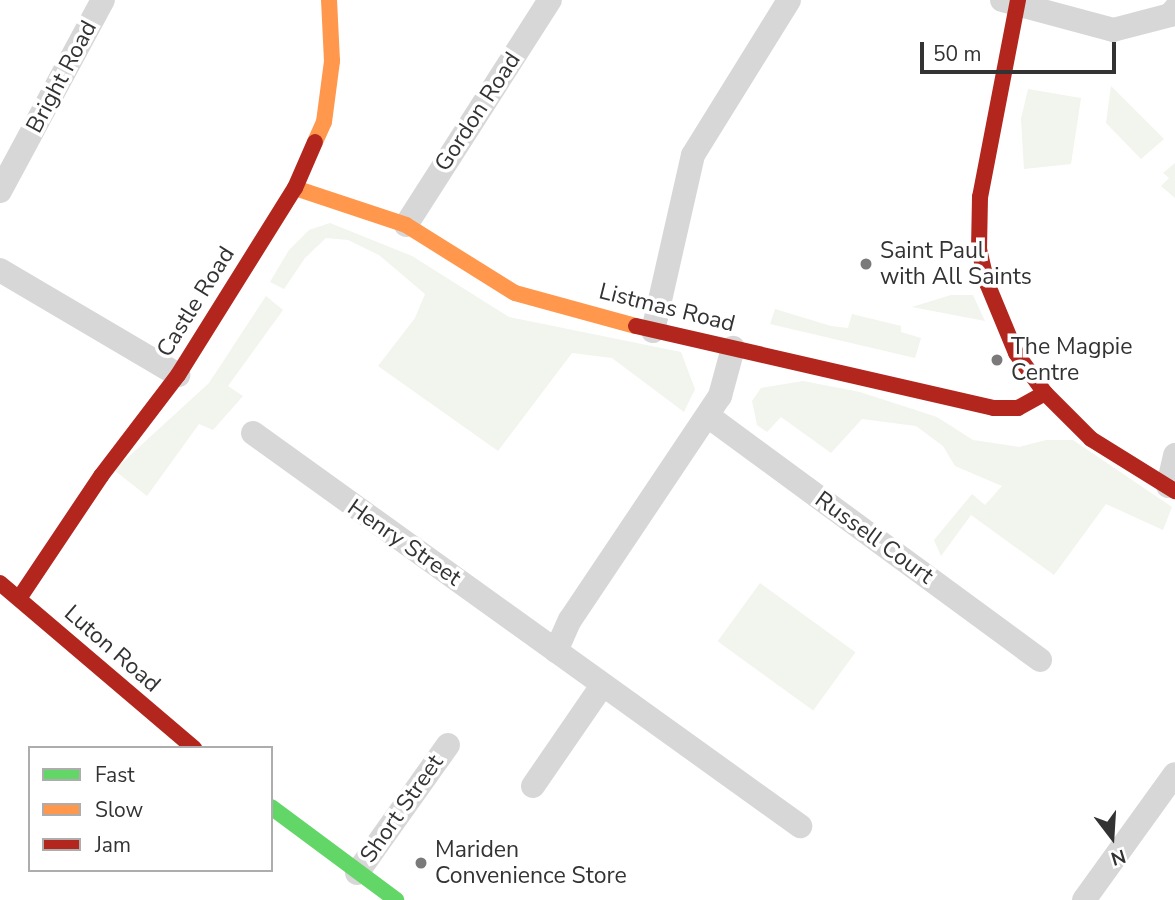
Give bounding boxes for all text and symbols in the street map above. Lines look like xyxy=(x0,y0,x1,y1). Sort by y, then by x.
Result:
street label: Bright Road xyxy=(21,16,103,138)
scale bar xyxy=(923,28,1119,72)
text: 50 m xyxy=(933,40,982,68)
street label: Gordon Road xyxy=(429,47,527,177)
place label: Saint Paul with All Saints xyxy=(880,237,1032,291)
street label: Castle Road xyxy=(151,242,241,362)
marker: Saint Paul with All Saints xyxy=(858,256,874,272)
street label: Listmas Road xyxy=(596,278,738,338)
place label: The Magpie Centre xyxy=(1011,333,1132,387)
marker: The Magpie Centre xyxy=(989,352,1005,368)
street label: Russell Court xyxy=(809,486,939,590)
street label: Henry Street xyxy=(342,494,466,592)
street label: Luton Road xyxy=(58,600,166,698)
legend xyxy=(28,746,273,872)
street label: Short Street xyxy=(355,750,449,868)
text: Fast xyxy=(95,761,135,789)
text: Slow xyxy=(95,796,143,824)
north arrow xyxy=(1077,802,1147,872)
text: Jam xyxy=(95,831,131,859)
place label: Mariden Convenience Store xyxy=(435,836,627,890)
text: N xyxy=(1108,843,1129,872)
marker: Mariden Convenience Store xyxy=(413,855,429,871)

